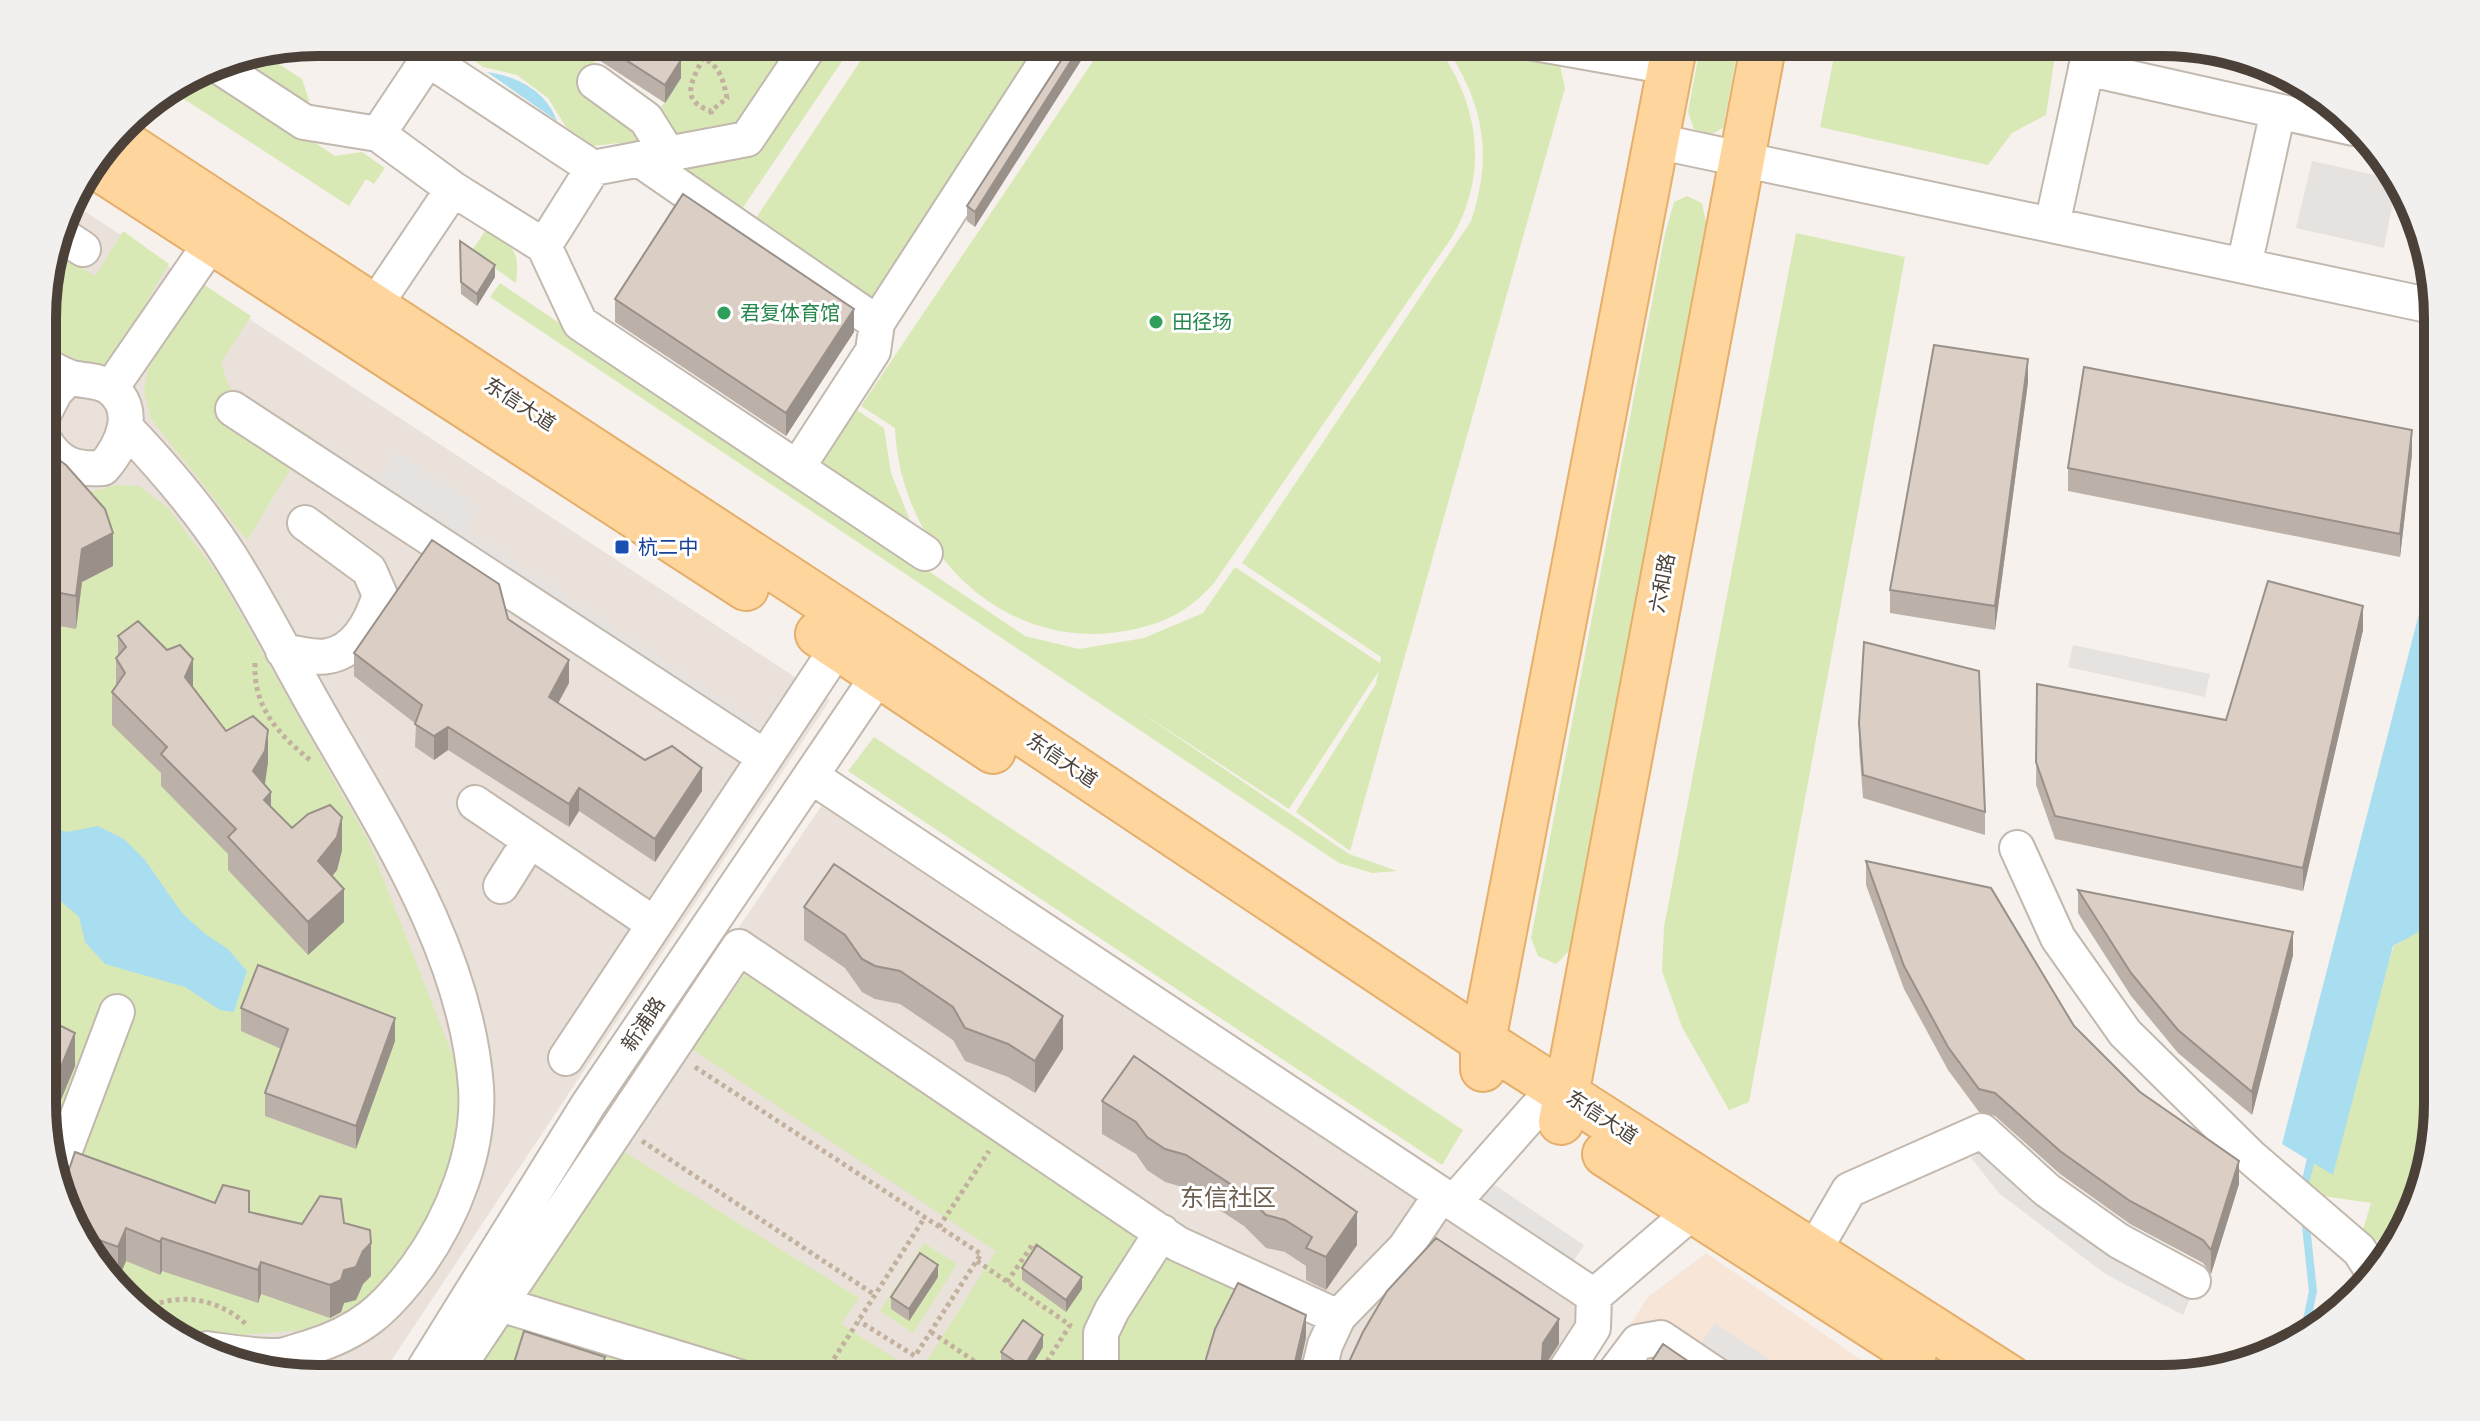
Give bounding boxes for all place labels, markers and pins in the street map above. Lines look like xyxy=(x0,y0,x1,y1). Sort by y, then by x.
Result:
place label: 君复体育馆 xyxy=(740,300,840,324)
marker: 君复体育馆 xyxy=(715,304,733,322)
place label: 田径场 xyxy=(1172,309,1232,333)
marker: 田径场 xyxy=(1147,313,1165,331)
place label: 杭二中 xyxy=(638,534,698,558)
marker: 杭二中 xyxy=(613,538,631,556)

